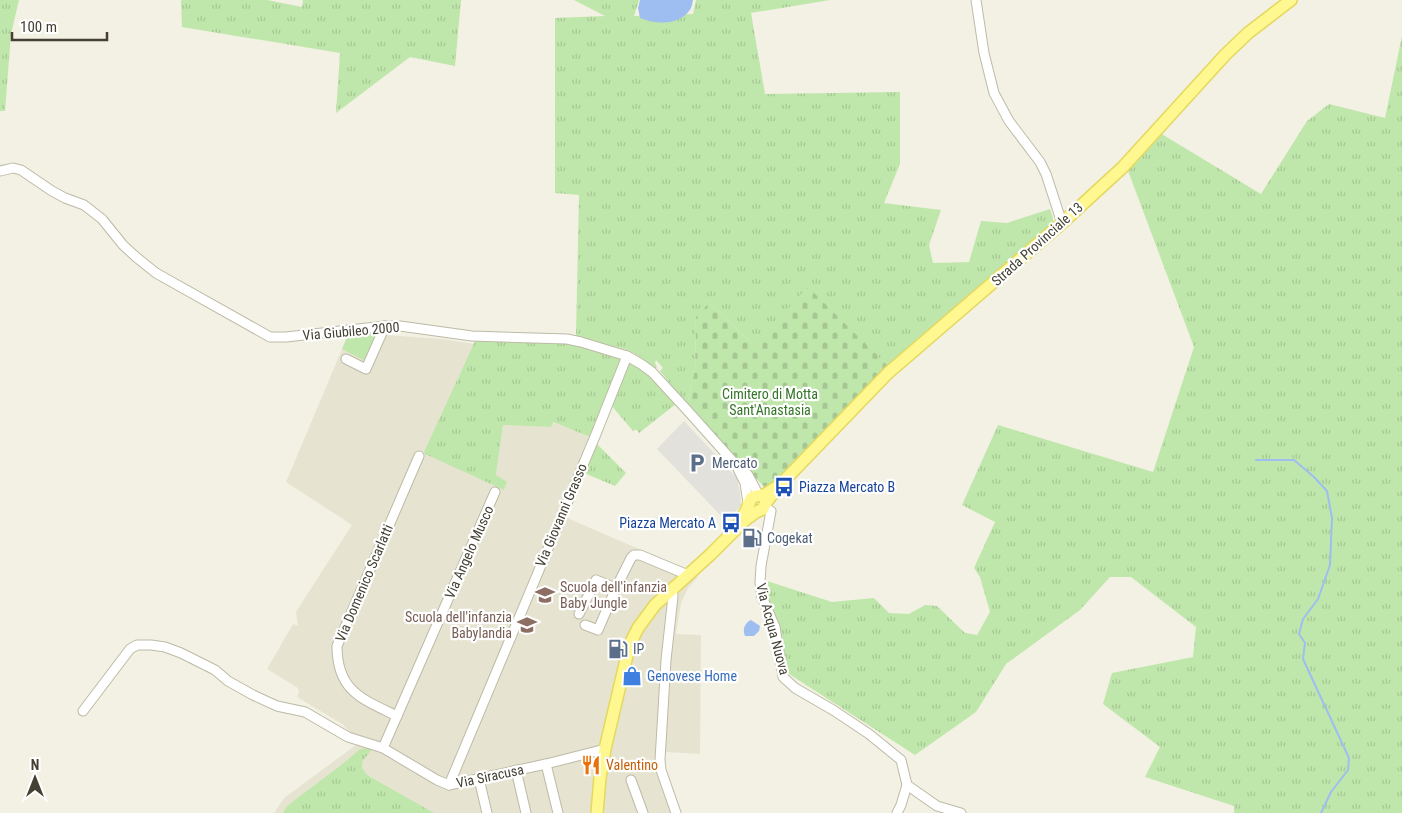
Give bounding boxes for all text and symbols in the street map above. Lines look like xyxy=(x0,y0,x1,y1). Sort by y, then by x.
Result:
scale bar xyxy=(12,10,108,42)
text: 100 m xyxy=(20,18,57,36)
street label: Strada Provinciale 13 xyxy=(988,199,1086,289)
street label: Via Giubileo 2000 xyxy=(302,319,400,343)
park label: Cimitero di Motta Sant'Anastasia xyxy=(722,386,818,418)
parking icon: Mercato xyxy=(686,452,708,474)
place label: Mercato xyxy=(712,455,757,471)
street label: Via Giovanni Grasso xyxy=(532,461,590,569)
bus stop icon: Piazza Mercato B xyxy=(773,476,795,498)
place label: Piazza Mercato B xyxy=(799,479,895,495)
street label: Via Angelo Musco xyxy=(441,503,497,601)
bus stop icon: Piazza Mercato A xyxy=(720,512,742,534)
place label: Piazza Mercato A xyxy=(619,515,716,531)
street label: Via Domenico Scarlatti xyxy=(332,522,396,644)
fuel station icon: Cogekat xyxy=(741,527,763,549)
place label: Cogekat xyxy=(767,530,813,546)
place label: Scuola dell'infanzia Baby Jungle xyxy=(560,579,667,611)
street label: Via Acqua Nuova xyxy=(753,581,793,677)
school or university icon: Scuola dell'infanzia Baby Jungle xyxy=(534,584,556,606)
place label: Scuola dell'infanzia Babylandia xyxy=(405,609,512,641)
school or university icon: Scuola dell'infanzia Babylandia xyxy=(516,614,538,636)
fuel station icon: IP xyxy=(607,638,629,660)
place label: IP xyxy=(633,641,645,657)
shop icon: Genovese Home xyxy=(621,665,643,687)
place label: Genovese Home xyxy=(647,668,737,684)
north arrow xyxy=(10,753,60,803)
restaurant icon: Valentino xyxy=(580,754,602,776)
text: N xyxy=(31,757,39,773)
place label: Valentino xyxy=(606,757,658,773)
street label: Via Siracusa xyxy=(455,761,525,791)

